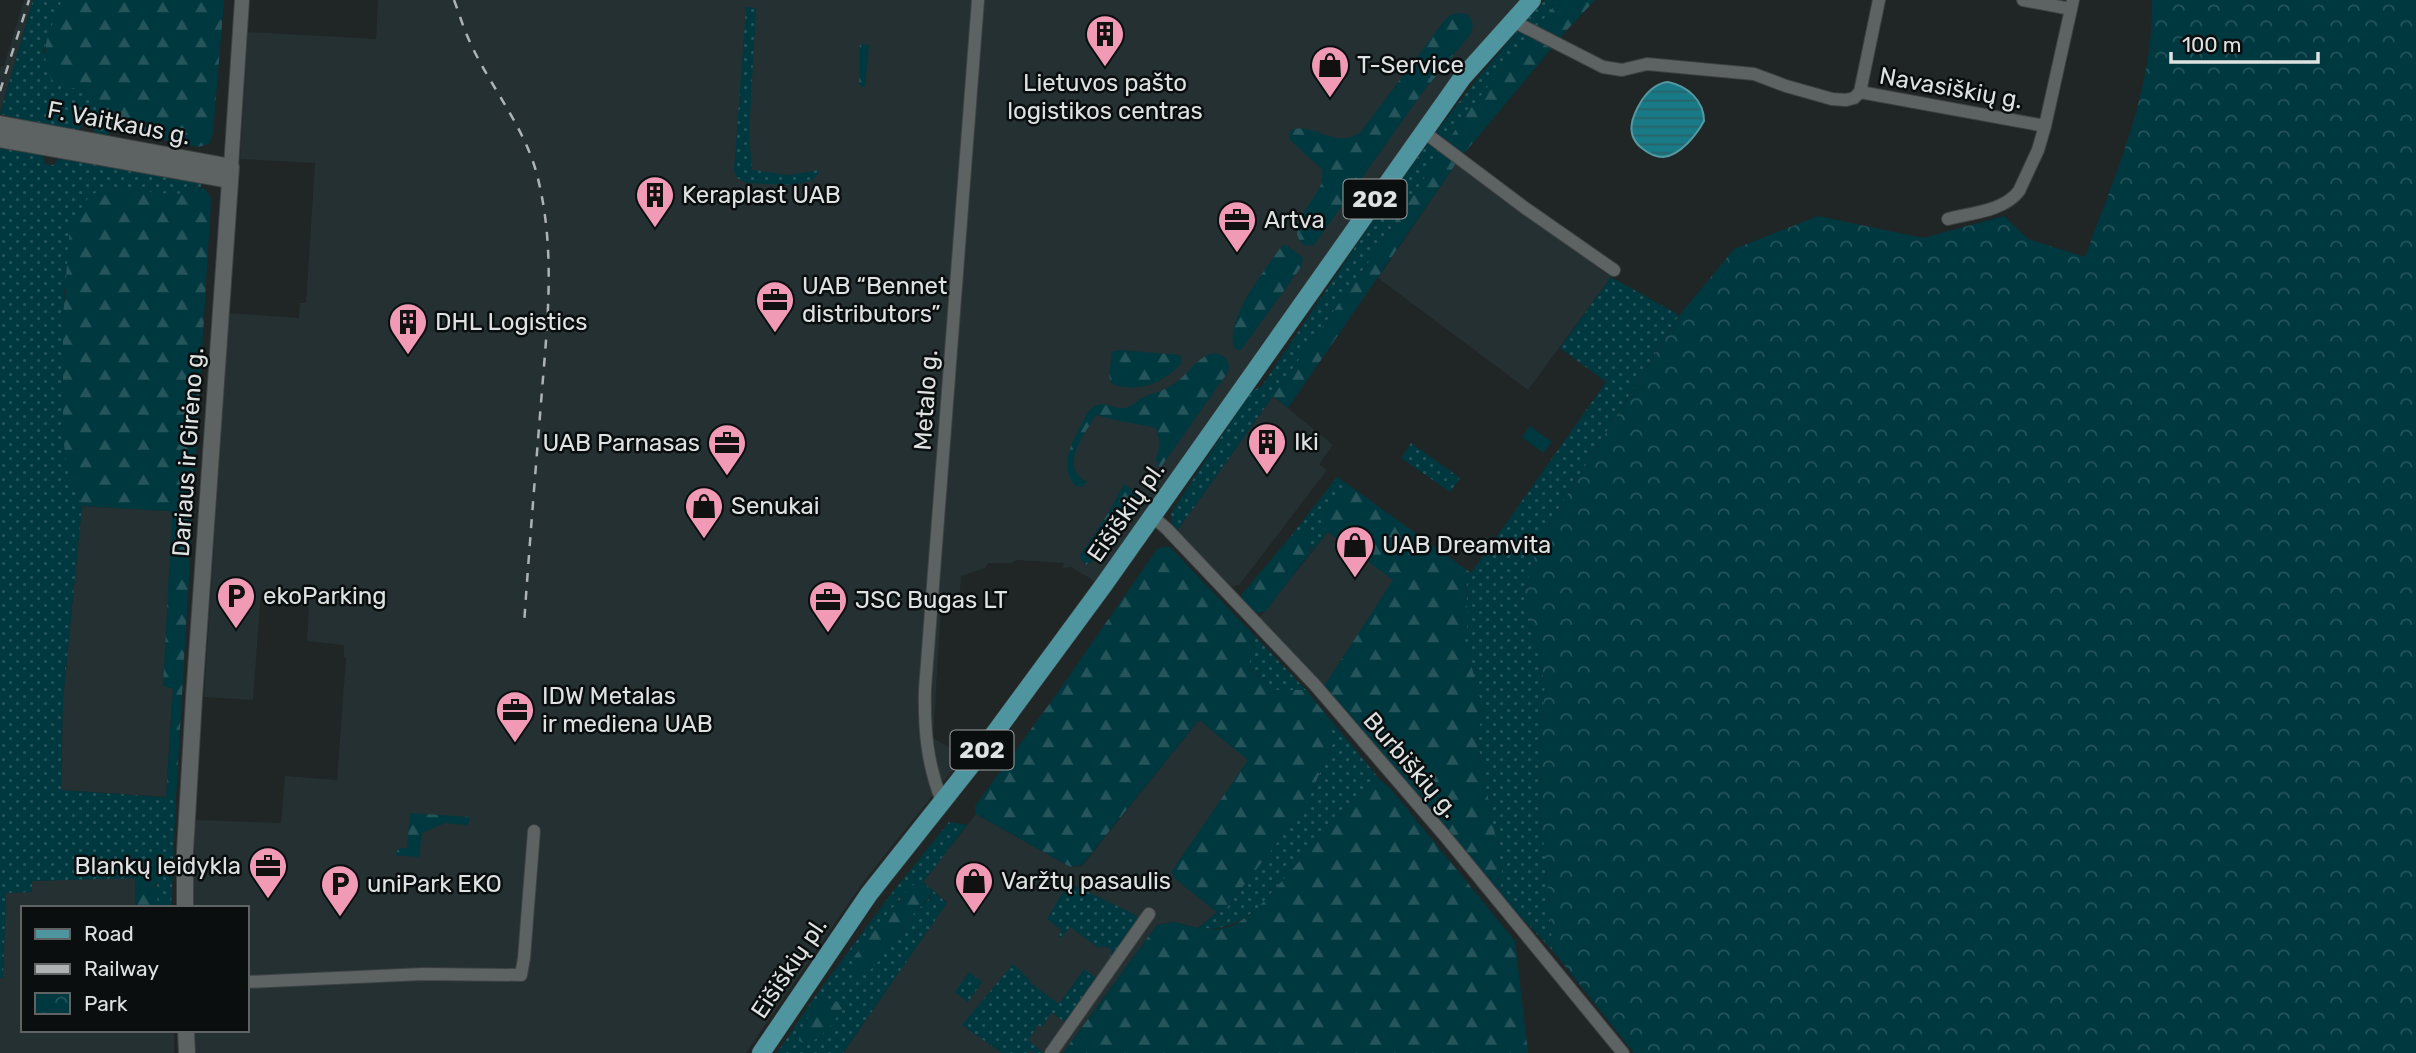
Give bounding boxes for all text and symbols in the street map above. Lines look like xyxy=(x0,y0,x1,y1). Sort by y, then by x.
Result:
building icon: Lietuvos pašto logistikos centras xyxy=(1084,13,1126,68)
scale bar xyxy=(2171,21,2318,65)
text: 100 m xyxy=(2182,32,2241,57)
shop icon: T-Service xyxy=(1309,44,1351,99)
place label: T-Service xyxy=(1357,51,1464,79)
street label: Navasiškių g. xyxy=(1877,62,2025,114)
place label: Lietuvos pašto logistikos centras xyxy=(1007,69,1203,125)
street label: F. Vaitkaus g. xyxy=(45,95,193,151)
building icon: Keraplast UAB xyxy=(634,174,676,229)
road number: 202 xyxy=(1344,180,1406,218)
place label: Keraplast UAB xyxy=(682,181,841,209)
office icon: Artva xyxy=(1216,199,1258,254)
place label: Artva xyxy=(1264,206,1325,234)
place label: UAB “Bennet distributors” xyxy=(802,272,947,328)
office icon: UAB “Bennet distributors” xyxy=(754,279,796,334)
building icon: DHL Logistics xyxy=(387,301,429,356)
place label: DHL Logistics xyxy=(435,308,588,336)
street label: Dariaus ir Girėno g. xyxy=(167,346,209,558)
street label: Metalo g. xyxy=(909,349,943,451)
building icon: Iki xyxy=(1246,421,1288,476)
office icon: UAB Parnasas xyxy=(706,422,748,477)
place label: Iki xyxy=(1294,428,1319,456)
place label: UAB Parnasas xyxy=(542,429,700,457)
street label: Eišiškių pl. xyxy=(1081,457,1171,567)
shop icon: Senukai xyxy=(683,485,725,540)
place label: Senukai xyxy=(731,492,820,520)
shop icon: UAB Dreamvita xyxy=(1334,524,1376,579)
place label: UAB Dreamvita xyxy=(1382,531,1551,559)
parking icon: ekoParking xyxy=(215,575,257,630)
office icon: JSC Bugas LT xyxy=(807,579,849,634)
place label: ekoParking xyxy=(263,582,387,610)
place label: JSC Bugas LT xyxy=(855,586,1008,614)
place label: IDW Metalas ir mediena UAB xyxy=(542,682,713,738)
office icon: IDW Metalas ir mediena UAB xyxy=(494,689,536,744)
street label: Burbiškių g. xyxy=(1358,706,1464,824)
road number: 202 xyxy=(950,730,1014,770)
office icon: Blankų leidykla xyxy=(247,845,289,900)
place label: Blankų leidykla xyxy=(75,852,241,880)
shop icon: Varžtų pasaulis xyxy=(953,860,995,915)
parking icon: uniPark EKO xyxy=(319,863,361,918)
place label: Varžtų pasaulis xyxy=(1001,867,1171,895)
place label: uniPark EKO xyxy=(367,870,502,898)
legend xyxy=(21,906,248,1032)
street label: Eišiškių pl. xyxy=(745,912,833,1024)
text: Road xyxy=(84,921,134,946)
text: Railway xyxy=(84,956,159,981)
text: Park xyxy=(84,991,128,1016)

